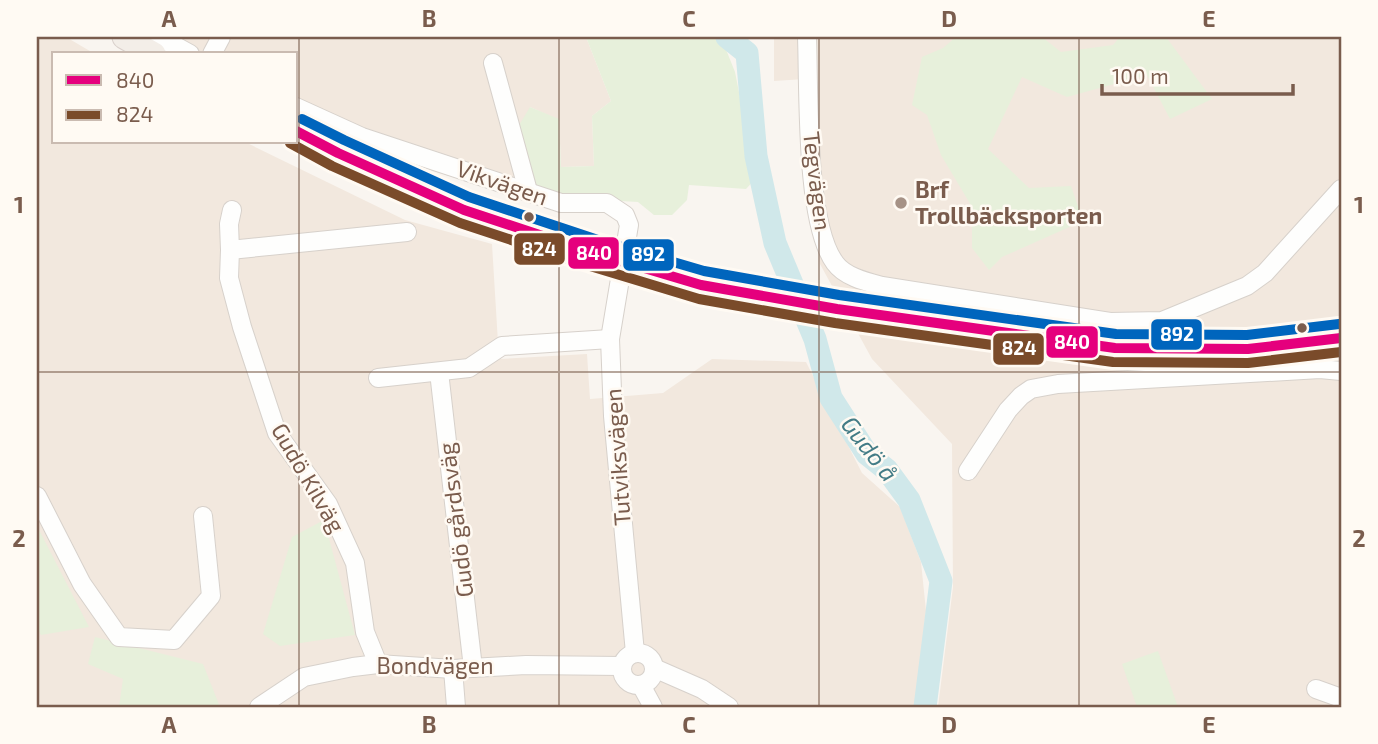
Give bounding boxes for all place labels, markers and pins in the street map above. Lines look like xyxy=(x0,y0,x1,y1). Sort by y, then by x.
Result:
place label: Brf Trollbäcksporten xyxy=(915,175,1102,229)
marker: Brf Trollbäcksporten xyxy=(893,195,909,211)
unlabelled marker xyxy=(522,210,536,224)
unlabelled marker xyxy=(1295,321,1309,335)

